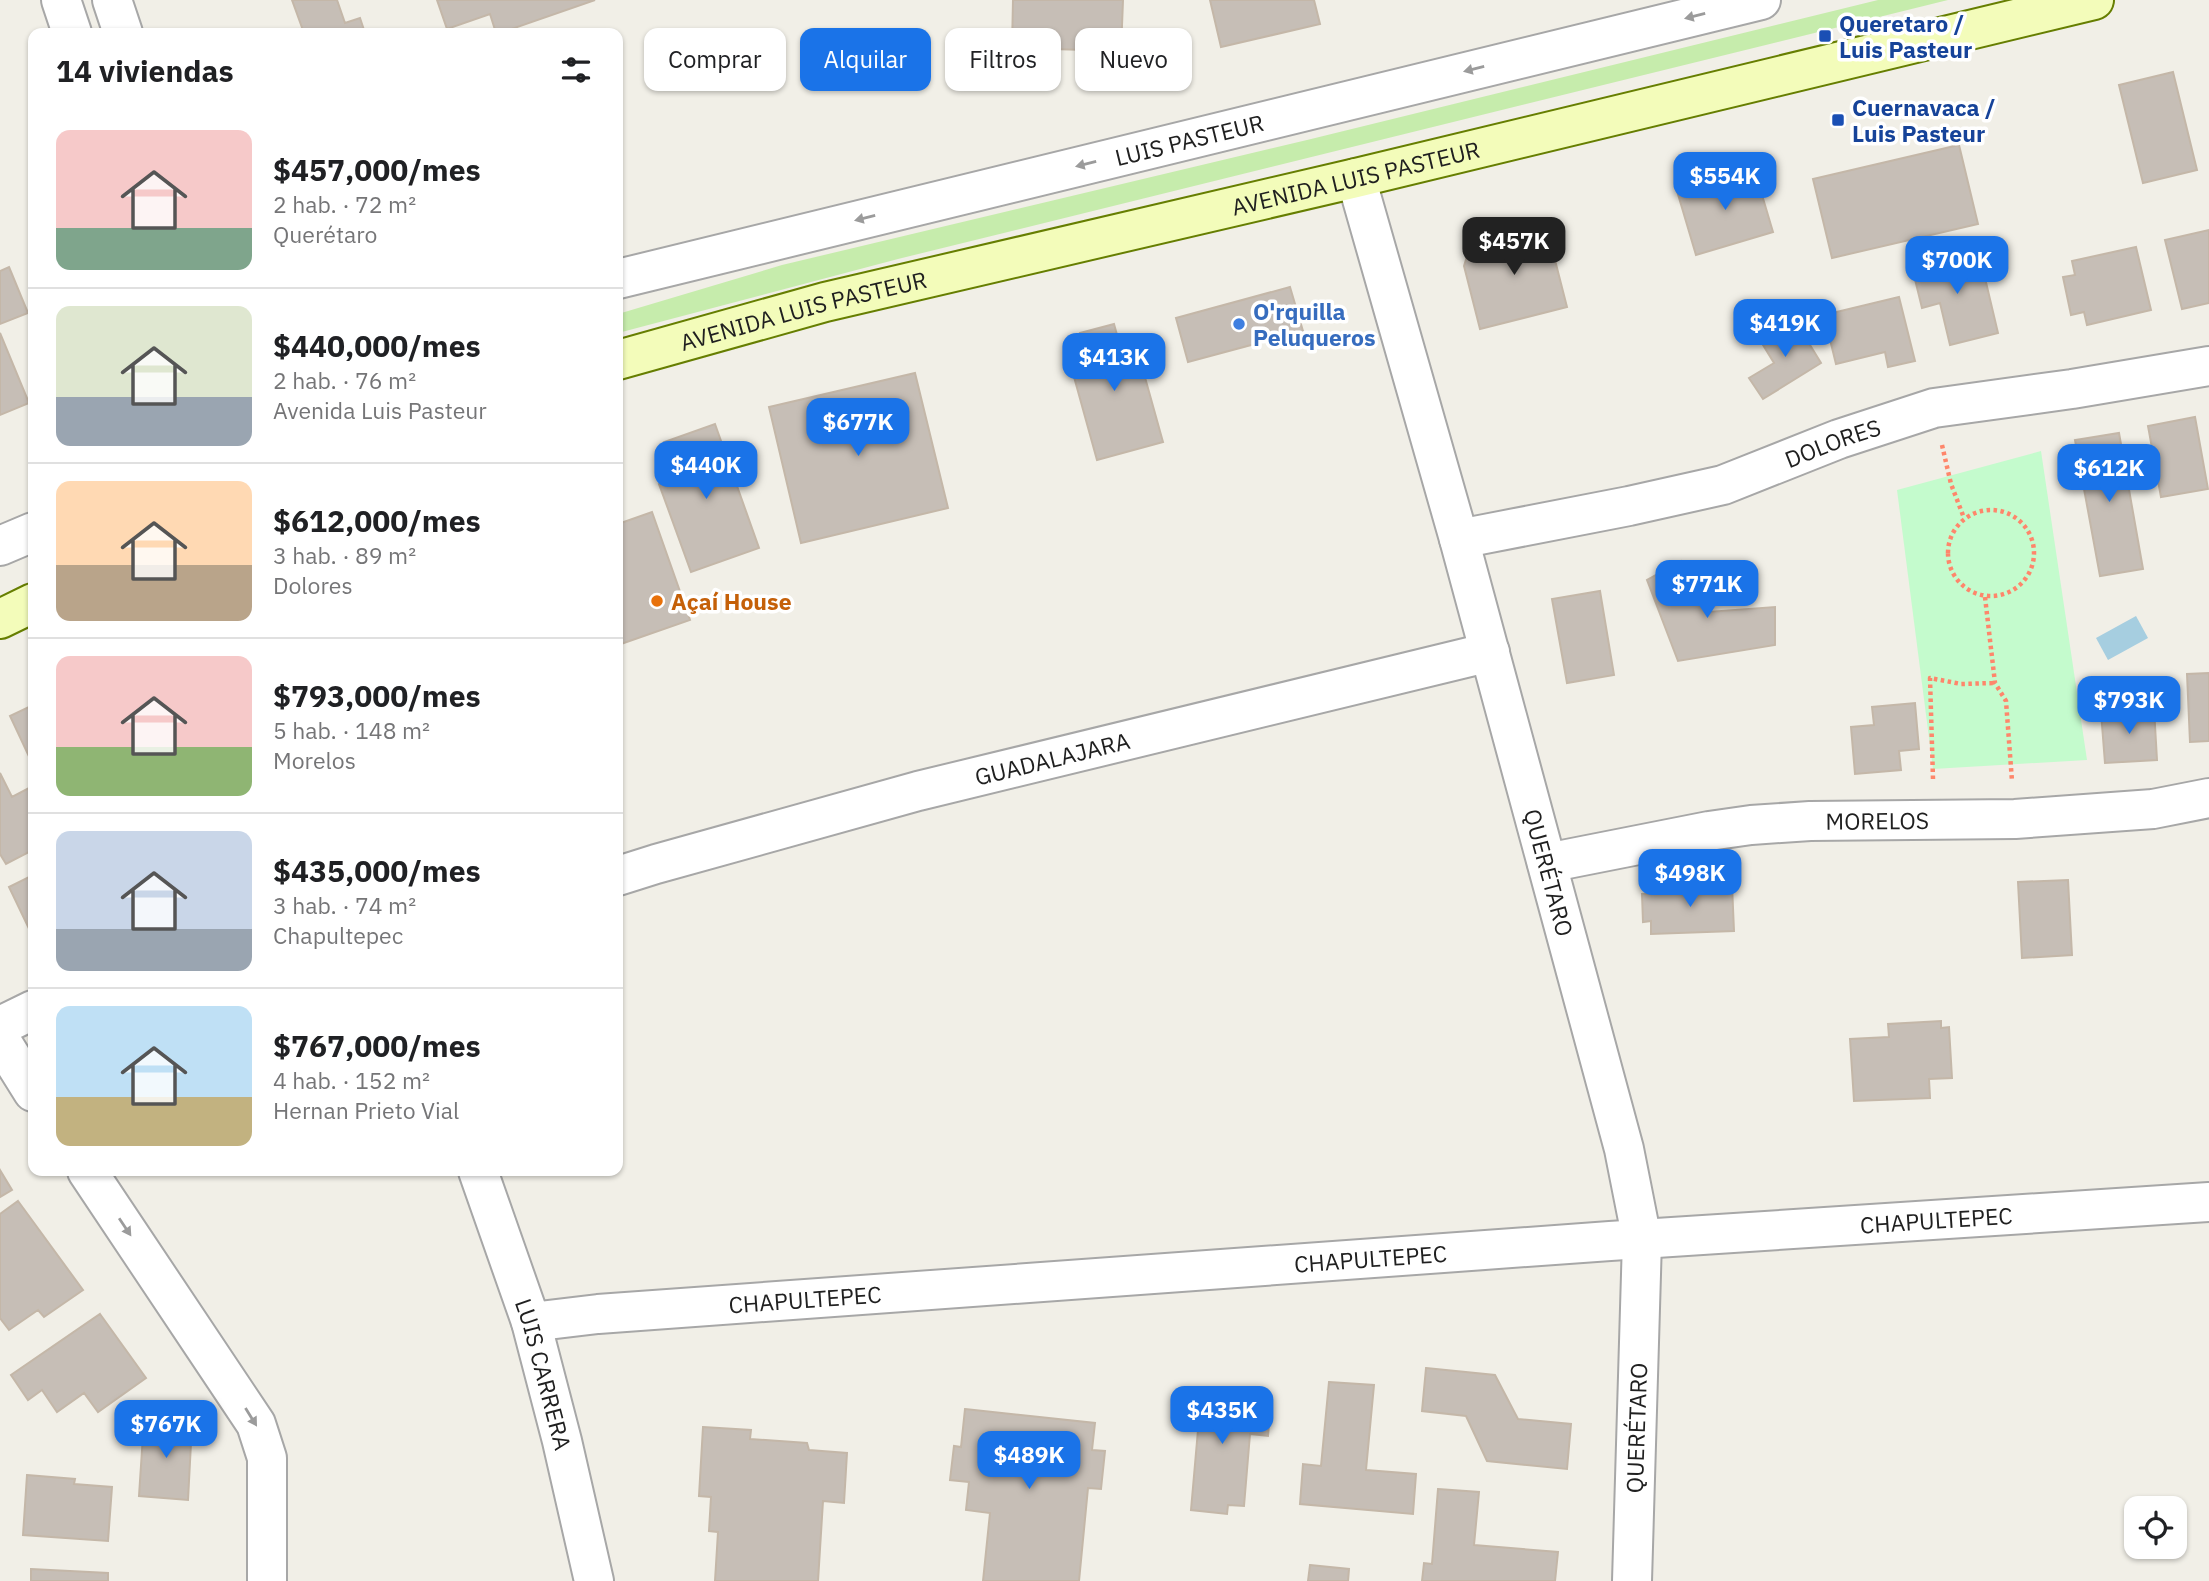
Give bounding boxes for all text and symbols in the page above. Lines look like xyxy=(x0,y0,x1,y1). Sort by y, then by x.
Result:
place label: Queretaro / Luis Pasteur xyxy=(1839,8,1972,64)
one-way arrow xyxy=(1684,11,1706,22)
chip: Comprar xyxy=(644,28,786,91)
chip: Alquilar xyxy=(800,28,931,91)
chip: Filtros xyxy=(945,28,1061,91)
chip: Nuevo xyxy=(1075,28,1192,91)
marker: Queretaro / Luis Pasteur xyxy=(1817,28,1833,44)
text: 14 viviendas xyxy=(56,51,234,90)
icon: filters xyxy=(557,51,595,89)
one-way arrow xyxy=(1463,64,1485,75)
place label: Cuernavaca / Luis Pasteur xyxy=(1852,92,1996,148)
street label: LUIS PASTEUR xyxy=(1112,107,1267,172)
marker: Cuernavaca / Luis Pasteur xyxy=(1830,112,1846,128)
street label: AVENIDA LUIS PASTEUR xyxy=(1229,134,1483,222)
text: $457,000/mes xyxy=(273,150,481,189)
pin: $554K xyxy=(1676,152,1774,212)
icon: home xyxy=(112,158,196,242)
one-way arrow xyxy=(1075,159,1097,170)
text: $554K xyxy=(1689,160,1761,190)
text: 2 hab. · 72 m² xyxy=(273,189,416,219)
one-way arrow xyxy=(854,213,876,224)
pin: $457K xyxy=(1465,218,1563,277)
text: Querétaro xyxy=(273,219,378,249)
text: $457K xyxy=(1478,225,1550,255)
pin: $700K xyxy=(1908,236,2006,296)
text: $700K xyxy=(1921,244,1993,274)
street label: AVENIDA LUIS PASTEUR xyxy=(676,264,930,357)
place label: O'rquilla Peluqueros xyxy=(1253,296,1376,352)
pin: $419K xyxy=(1736,300,1834,359)
text: $419K xyxy=(1749,307,1821,337)
marker: O'rquilla Peluqueros xyxy=(1231,316,1247,332)
text: $440,000/mes xyxy=(273,326,481,365)
icon: home xyxy=(112,334,196,418)
pin: $413K xyxy=(1065,334,1163,393)
text: $413K xyxy=(1078,341,1150,371)
text: 2 hab. · 76 m² xyxy=(273,365,416,395)
text: Avenida Luis Pasteur xyxy=(273,395,487,425)
pin: $677K xyxy=(809,398,907,458)
text: $677K xyxy=(822,406,894,436)
street label: DOLORES xyxy=(1780,411,1884,474)
pin: $440K xyxy=(657,442,755,501)
pin: $612K xyxy=(2060,444,2158,504)
text: $440K xyxy=(670,449,742,479)
text: $612K xyxy=(2073,452,2145,482)
text: $612,000/mes xyxy=(273,501,481,540)
icon: home xyxy=(112,509,196,593)
text: 3 hab. · 89 m² xyxy=(273,540,416,570)
pin: $771K xyxy=(1658,560,1756,620)
text: $771K xyxy=(1671,568,1743,598)
text: Dolores xyxy=(273,570,353,600)
place label: Açaí House xyxy=(671,586,792,616)
marker: Açaí House xyxy=(649,593,665,609)
text: $793,000/mes xyxy=(273,676,481,715)
pin: $793K xyxy=(2080,676,2178,736)
icon: home xyxy=(112,684,196,768)
text: $793K xyxy=(2093,684,2165,714)
text: 5 hab. · 148 m² xyxy=(273,715,430,745)
street label: GUADALAJARA xyxy=(972,725,1133,792)
text: Morelos xyxy=(273,745,356,775)
street label: MORELOS xyxy=(1825,805,1929,836)
street label: QUERÉTARO xyxy=(1518,806,1581,940)
pin: $498K xyxy=(1641,850,1739,909)
text: $435,000/mes xyxy=(273,851,481,890)
text: $498K xyxy=(1654,857,1726,887)
icon: home xyxy=(112,859,196,943)
text: 3 hab. · 74 m² xyxy=(273,890,416,920)
text: Chapultepec xyxy=(273,920,403,950)
text: $767,000/mes xyxy=(273,1026,481,1065)
icon: home xyxy=(112,1034,196,1118)
text: 4 hab. · 152 m² xyxy=(273,1065,430,1095)
text: Hernan Prieto Vial xyxy=(273,1095,459,1125)
street label: CHAPULTEPEC xyxy=(1859,1200,2014,1240)
one-way arrow xyxy=(118,1218,131,1237)
street label: CHAPULTEPEC xyxy=(1293,1238,1448,1279)
street label: CHAPULTEPEC xyxy=(728,1279,882,1320)
street label: LUIS CARRERA xyxy=(509,1294,579,1453)
street label: QUERÉTARO xyxy=(1619,1362,1653,1494)
pin: $435K xyxy=(1173,1386,1271,1446)
text: $435K xyxy=(1186,1394,1258,1424)
pin: $767K xyxy=(117,1400,215,1460)
one-way arrow xyxy=(245,1407,257,1426)
text: $767K xyxy=(130,1408,202,1438)
pin: $489K xyxy=(980,1432,1078,1491)
text: $489K xyxy=(993,1439,1065,1469)
map controls xyxy=(2124,1496,2187,1559)
button: locate xyxy=(2124,1496,2187,1559)

